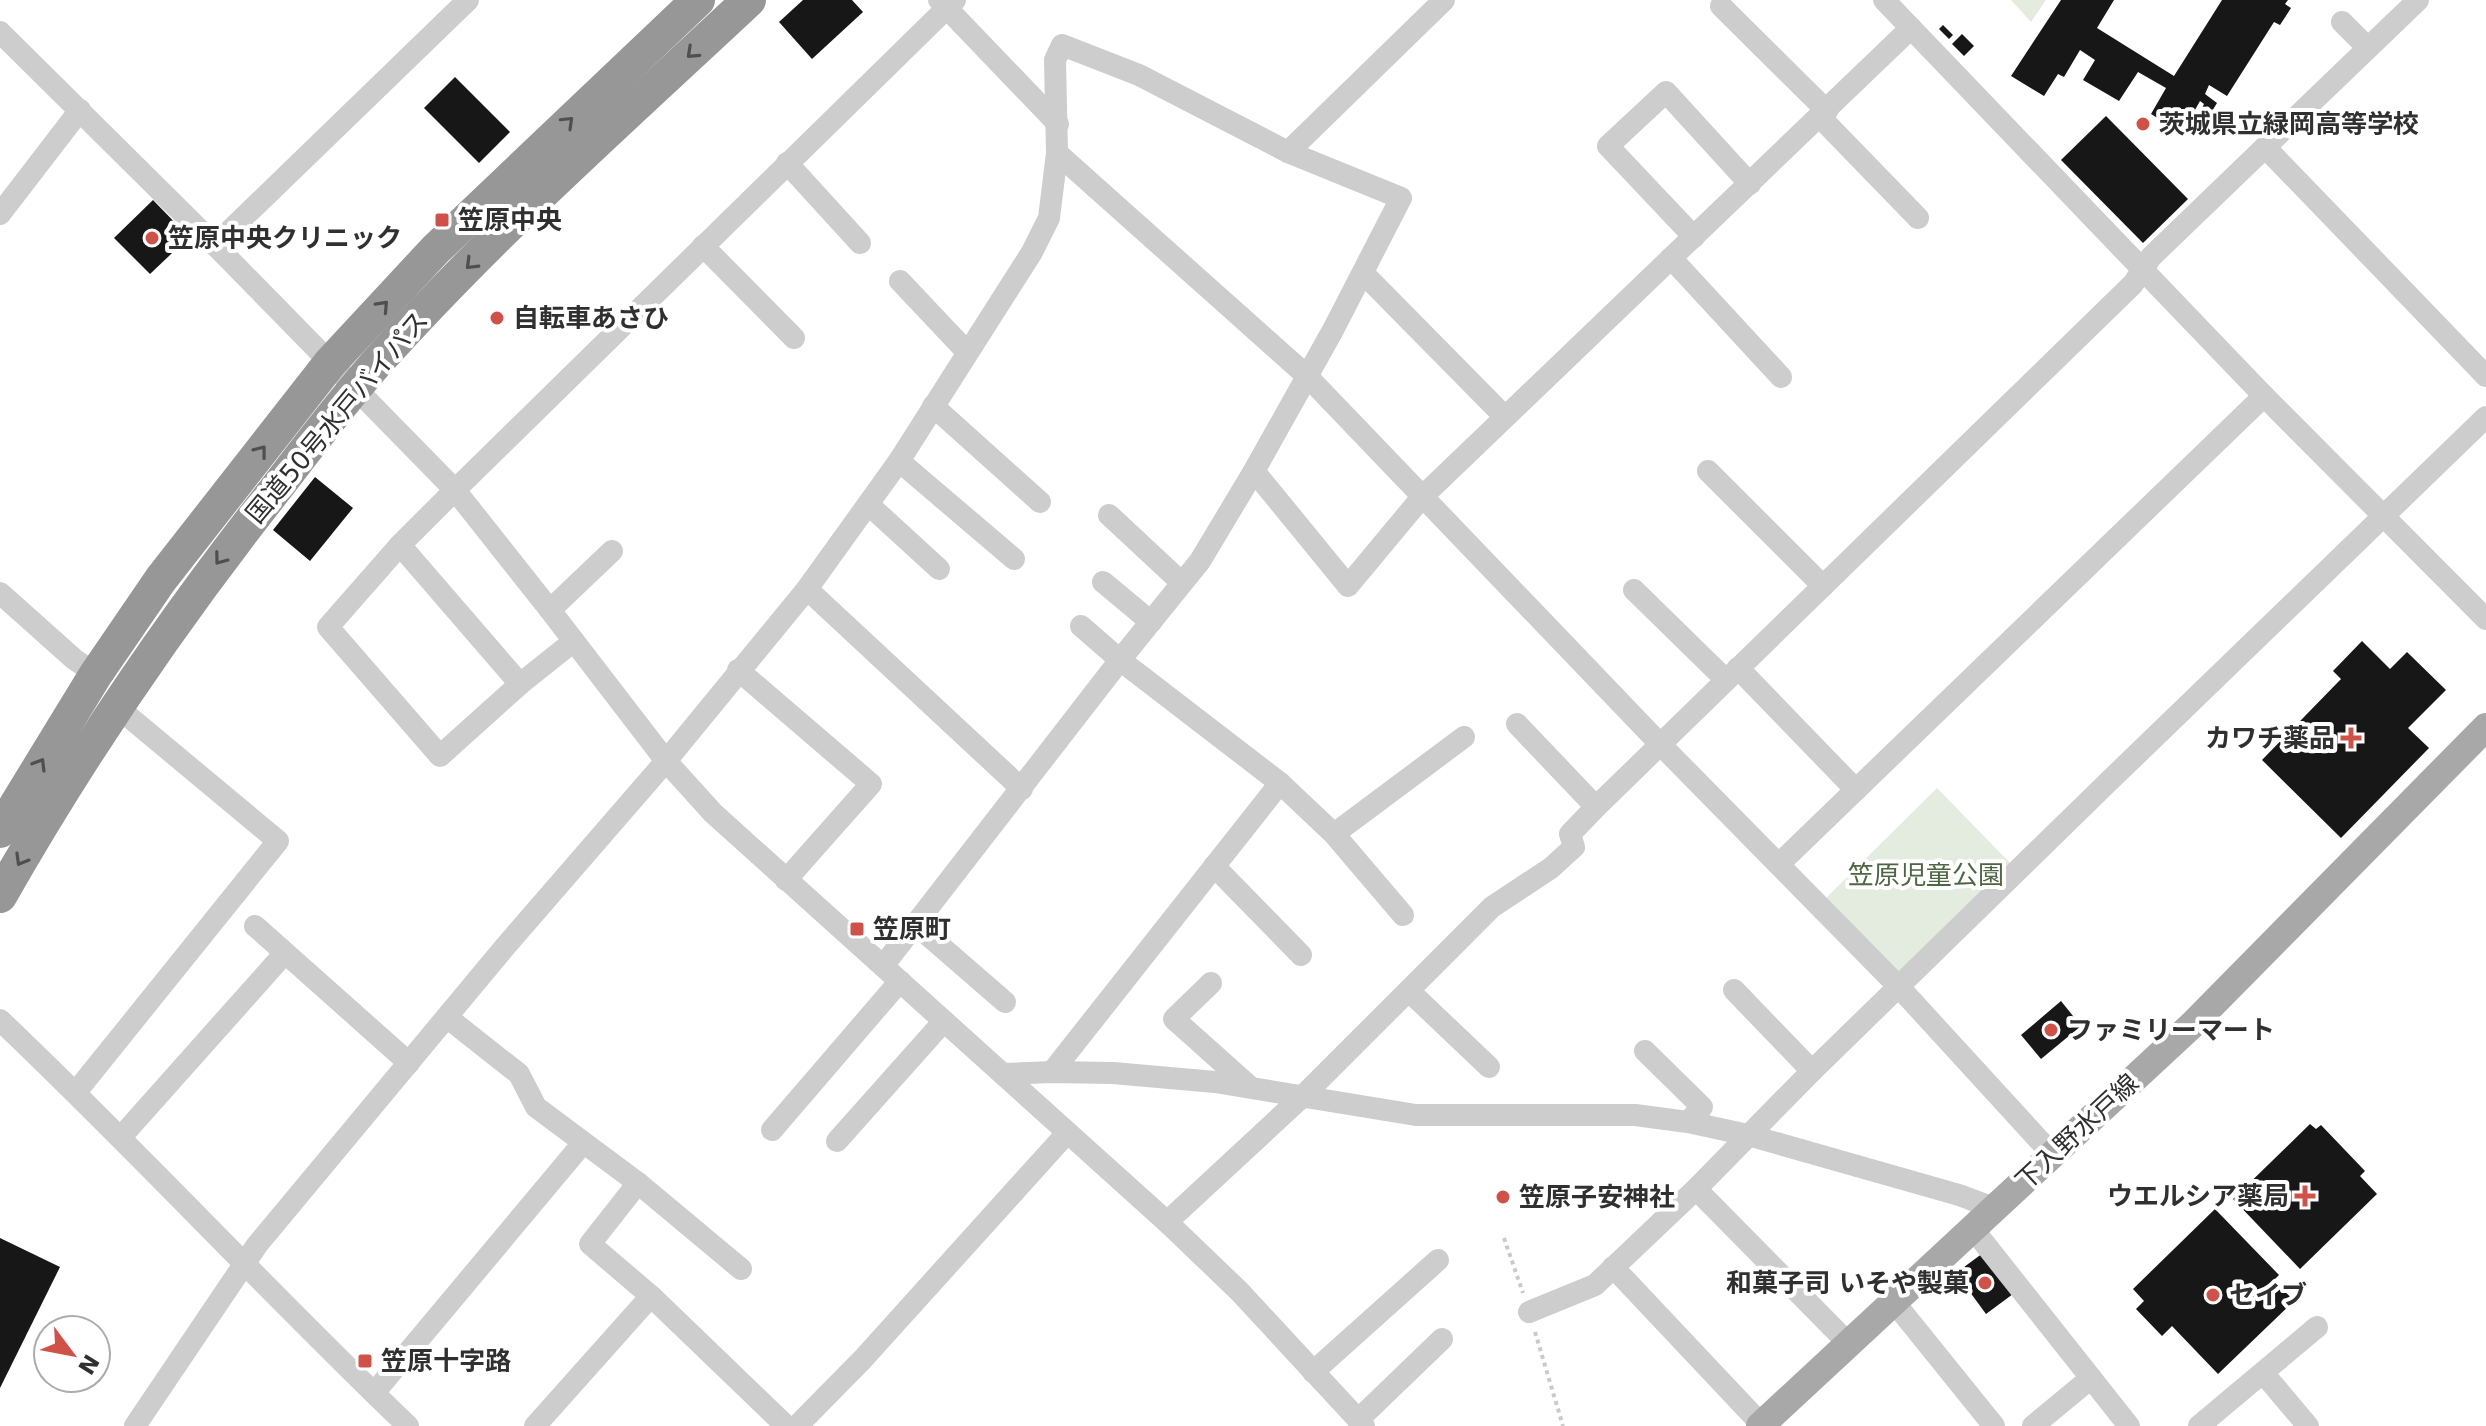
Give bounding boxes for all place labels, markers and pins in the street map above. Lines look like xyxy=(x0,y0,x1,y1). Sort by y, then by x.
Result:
place label: 茨城県立緑岡高等学校 xyxy=(2159,109,2419,139)
marker: 茨城県立緑岡高等学校 xyxy=(2134,115,2152,133)
place label: 笠原中央 xyxy=(458,205,562,235)
marker: 笠原中央 xyxy=(433,211,451,229)
place label: 笠原中央クリニック xyxy=(168,223,402,253)
marker: 笠原中央クリニック xyxy=(143,229,161,247)
place label: 自転車あさひ xyxy=(513,303,669,333)
marker: 自転車あさひ xyxy=(488,309,506,327)
place label: カワチ薬品 xyxy=(2205,723,2335,753)
marker: カワチ薬品 xyxy=(2342,729,2360,747)
place label: 笠原町 xyxy=(873,914,951,944)
marker: 笠原町 xyxy=(848,920,866,938)
place label: ファミリーマート xyxy=(2067,1015,2275,1045)
marker: ファミリーマート xyxy=(2042,1021,2060,1039)
place label: ウエルシア薬局 xyxy=(2107,1181,2289,1211)
place label: 笠原子安神社 xyxy=(1519,1182,1675,1212)
marker: ウエルシア薬局 xyxy=(2296,1187,2314,1205)
marker: 笠原子安神社 xyxy=(1494,1188,1512,1206)
place label: 和菓子司 いそや製菓 xyxy=(1726,1268,1969,1298)
marker: 和菓子司 いそや製菓 xyxy=(1976,1274,1994,1292)
place label: セイブ xyxy=(2229,1280,2307,1310)
marker: セイブ xyxy=(2204,1286,2222,1304)
place label: 笠原十字路 xyxy=(381,1346,511,1376)
marker: 笠原十字路 xyxy=(356,1352,374,1370)

